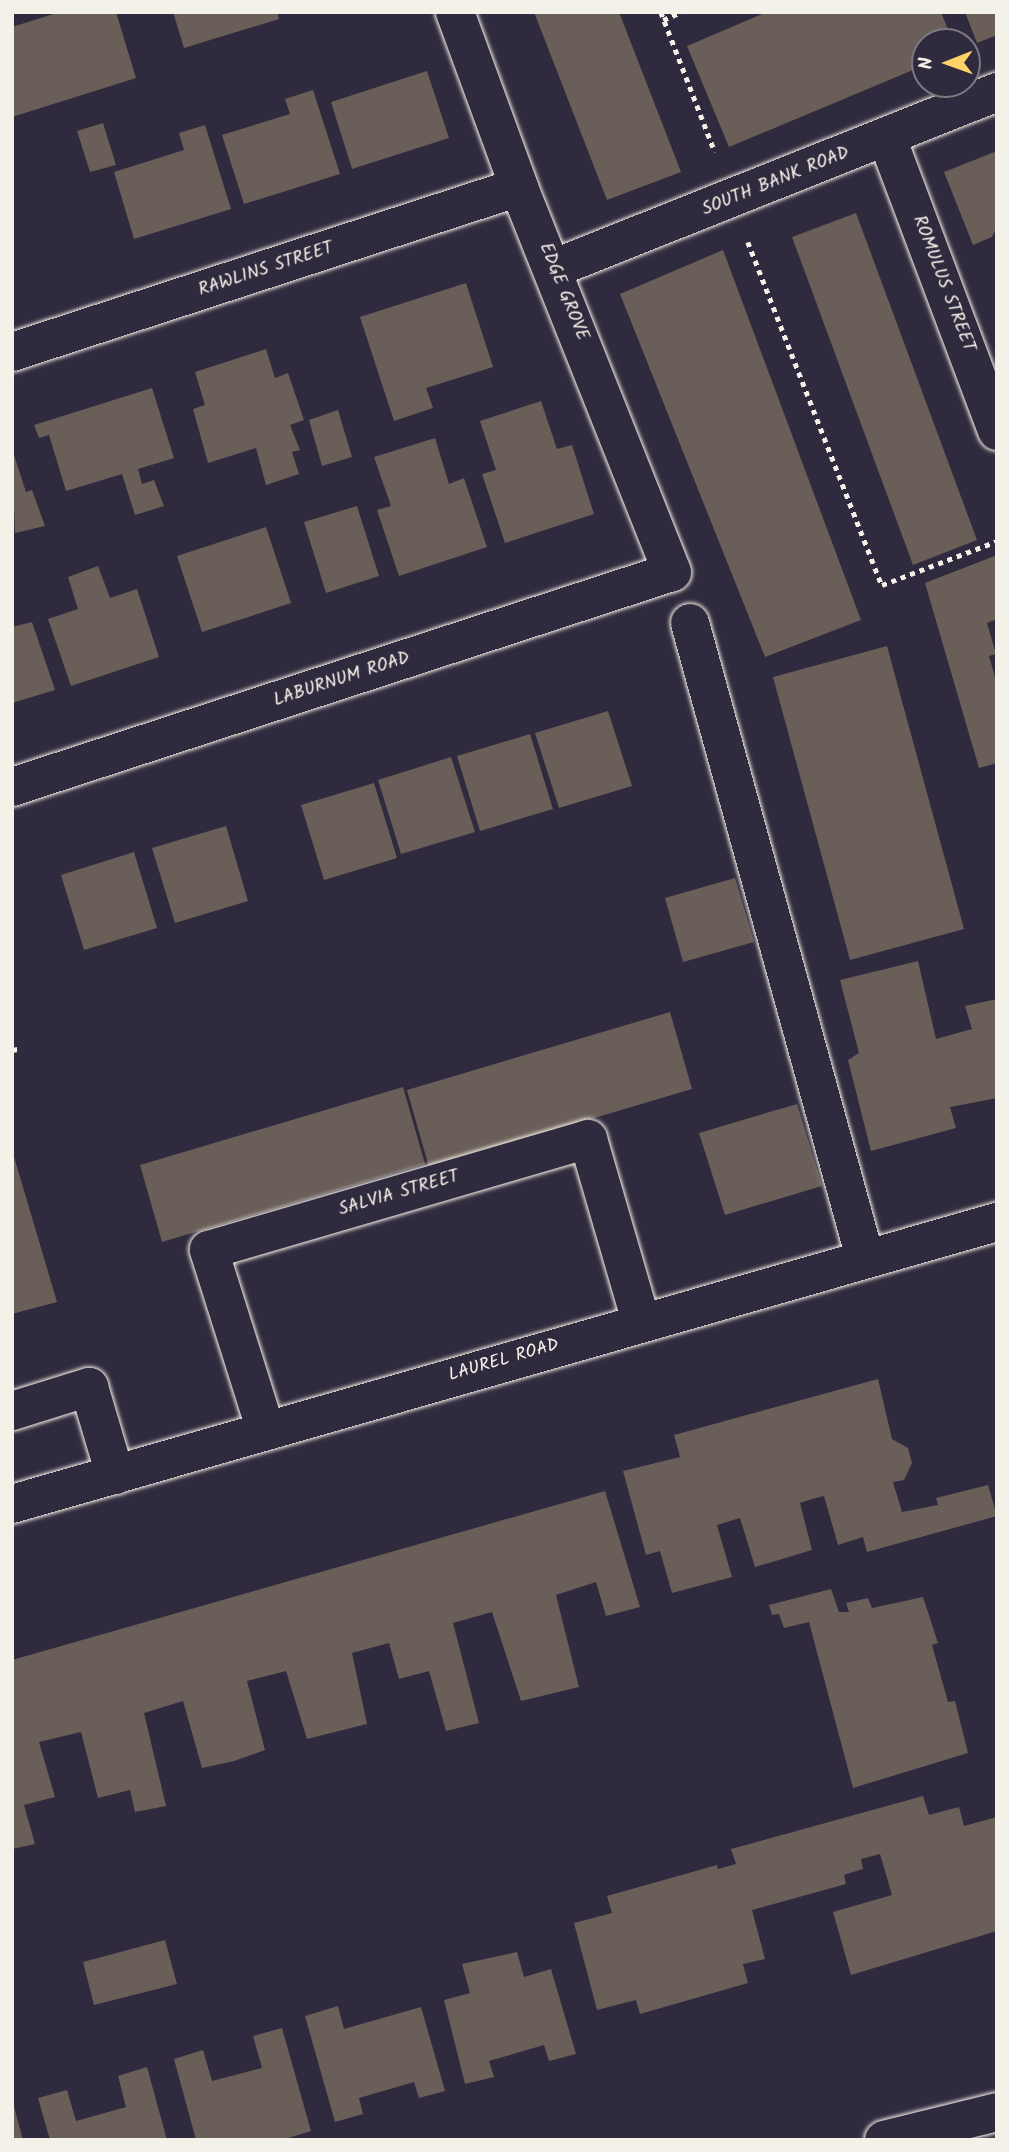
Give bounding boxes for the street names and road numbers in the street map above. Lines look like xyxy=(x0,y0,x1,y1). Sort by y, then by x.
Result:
street label: SOUTH BANK ROAD xyxy=(699,143,853,221)
street label: ROMULUS STREET xyxy=(907,213,979,355)
street label: RAWLINS STREET xyxy=(196,238,336,302)
street label: EDGE GROVE xyxy=(534,240,592,344)
street label: LABURNUM ROAD xyxy=(271,648,413,712)
street label: SALVIA STREET xyxy=(336,1167,462,1221)
street label: LAUREL ROAD xyxy=(446,1335,562,1387)

